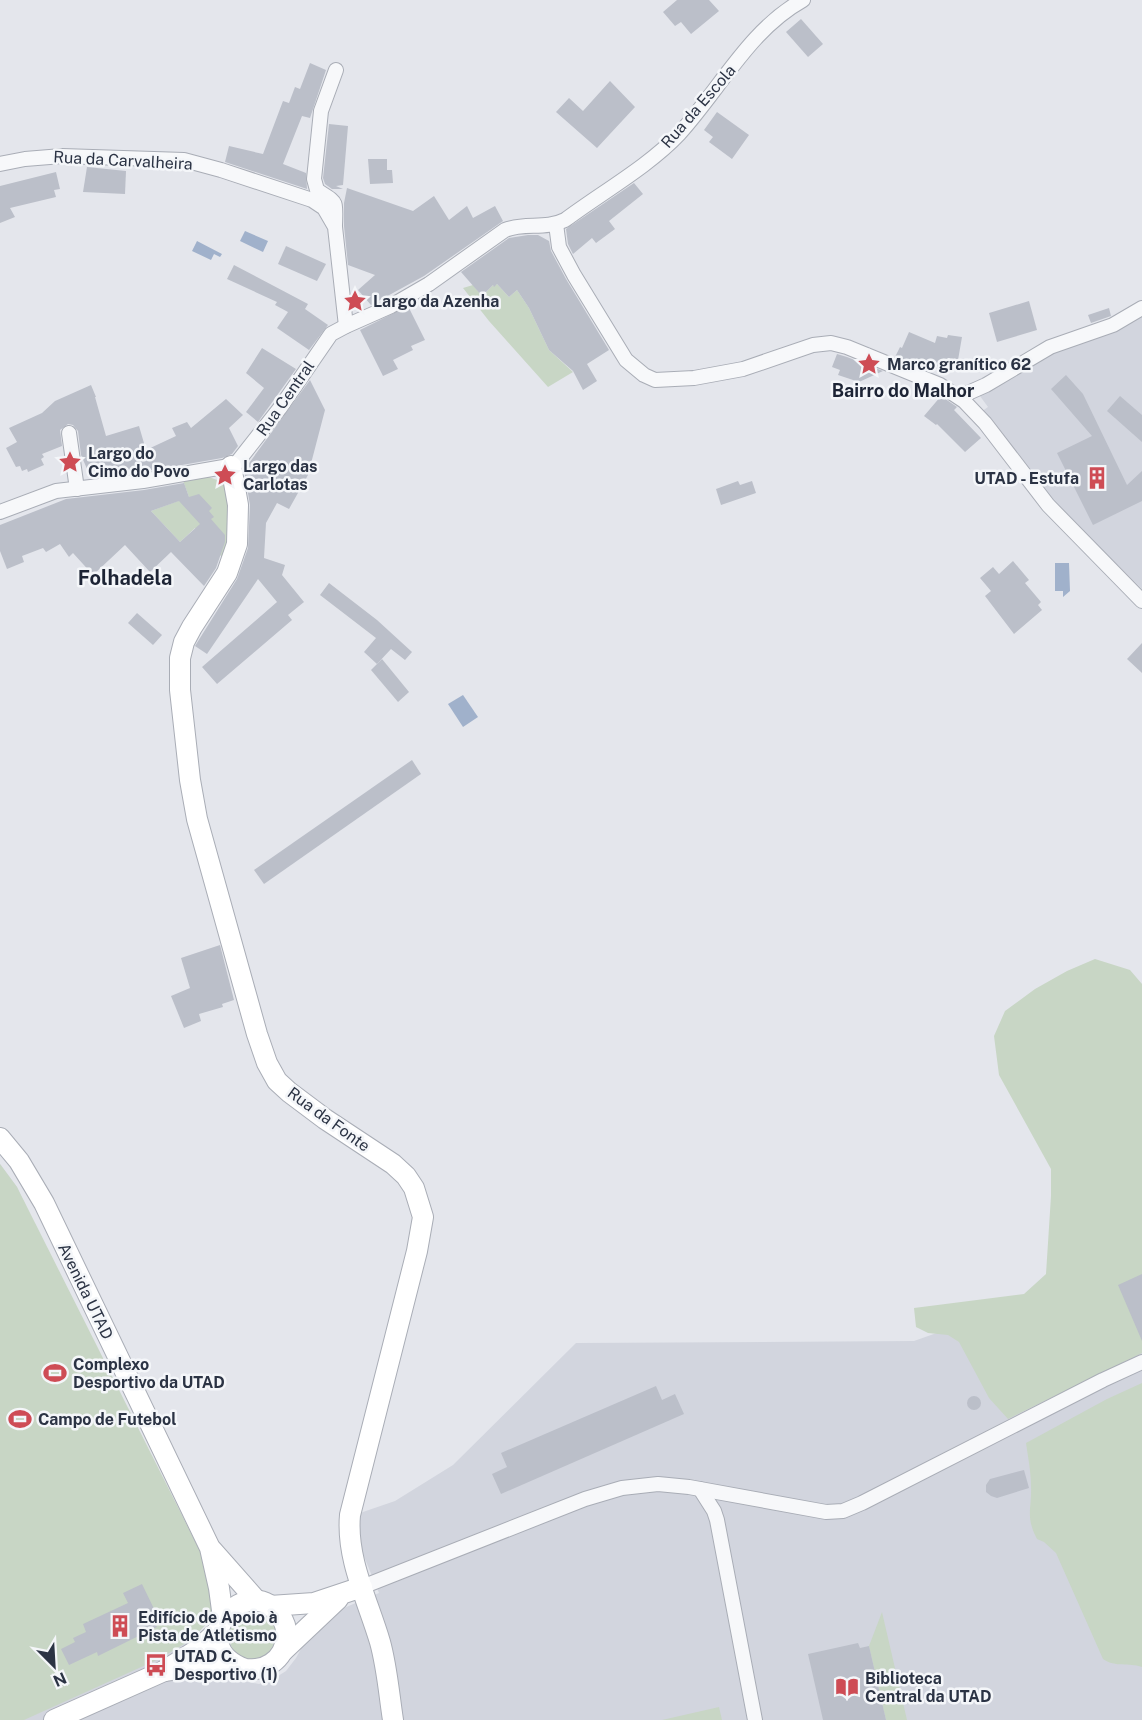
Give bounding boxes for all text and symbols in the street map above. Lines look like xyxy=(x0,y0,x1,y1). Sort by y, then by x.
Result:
street label: Rua da Escola xyxy=(657,61,740,152)
street label: Rua da Carvalheira xyxy=(53,147,193,174)
place icon: Largo da Azenha xyxy=(342,288,368,314)
place label: Largo da Azenha xyxy=(373,292,499,311)
place icon: Marco granítico 62 xyxy=(856,351,882,377)
place label: Marco granítico 62 xyxy=(887,355,1031,374)
street label: Rua Central xyxy=(253,357,318,440)
district label: Bairro do Malhor xyxy=(832,380,975,401)
place label: Largo do Cimo do Povo xyxy=(88,444,190,481)
place icon: Largo do Cimo do Povo xyxy=(57,449,83,475)
place label: Largo das Carlotas xyxy=(243,457,317,494)
place icon: Largo das Carlotas xyxy=(212,462,238,488)
building icon: UTAD - Estufa xyxy=(1084,465,1110,491)
place label: UTAD - Estufa xyxy=(974,469,1079,488)
district label: Folhadela xyxy=(78,566,172,590)
street label: Rua da Fonte xyxy=(284,1083,374,1156)
street label: Avenida UTAD xyxy=(54,1240,117,1342)
place label: Complexo Desportivo da UTAD xyxy=(73,1355,225,1392)
sports icon: Complexo Desportivo da UTAD xyxy=(42,1360,68,1386)
sports icon: Campo de Futebol xyxy=(7,1406,33,1432)
place label: Campo de Futebol xyxy=(38,1410,177,1429)
place label: Edifício de Apoio à Pista de Atletismo xyxy=(138,1608,278,1645)
building icon: Edifício de Apoio à Pista de Atletismo xyxy=(107,1613,133,1639)
north arrow xyxy=(24,1636,84,1696)
place label: UTAD C. Desportivo (1) xyxy=(174,1647,278,1684)
bus stop icon: UTAD C. Desportivo (1) xyxy=(143,1652,169,1678)
text: N xyxy=(50,1668,69,1690)
place label: Biblioteca Central da UTAD xyxy=(865,1669,991,1706)
library icon: Biblioteca Central da UTAD xyxy=(834,1674,860,1700)

